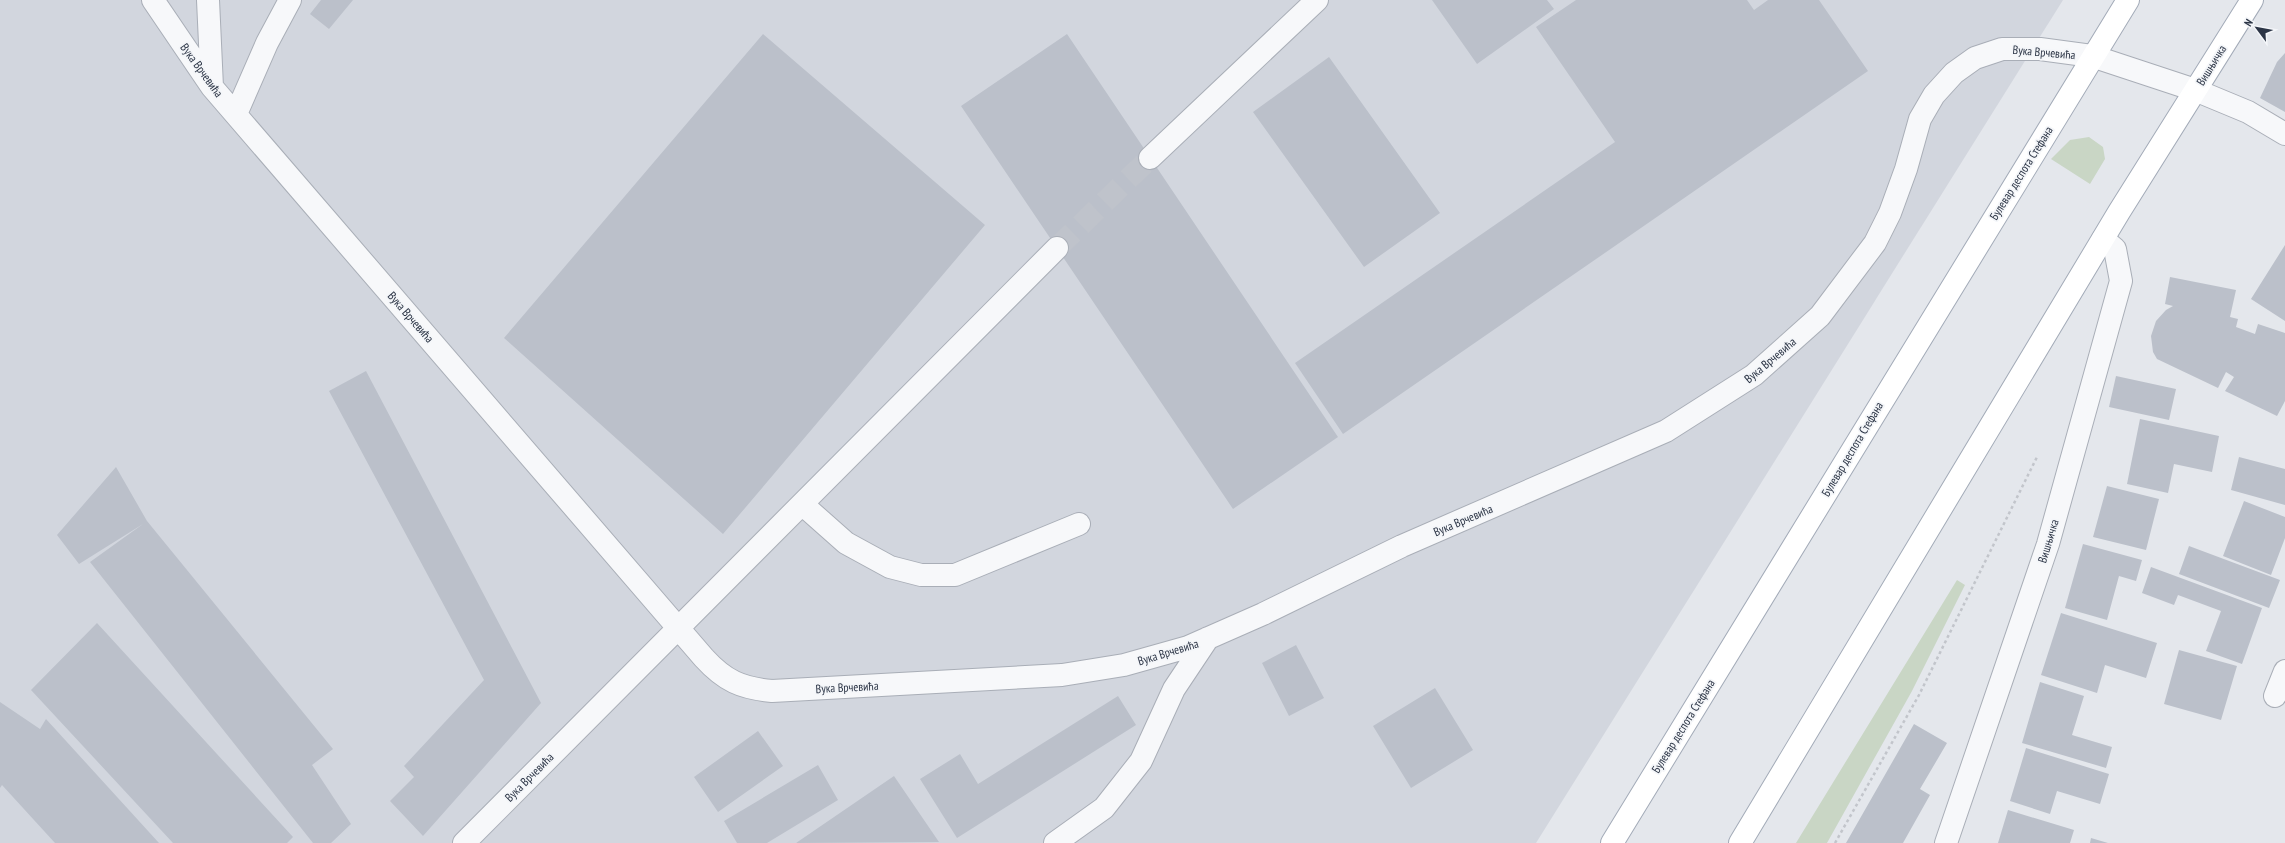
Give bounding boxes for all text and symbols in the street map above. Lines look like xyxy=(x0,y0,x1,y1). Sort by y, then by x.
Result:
north arrow xyxy=(2237,8,2277,48)
text: N xyxy=(2241,16,2256,29)
street label: Вука Врчевића xyxy=(177,40,227,100)
street label: Вука Врчевића xyxy=(2012,42,2076,62)
street label: Вишњичка xyxy=(2193,42,2229,88)
street label: Булевар деспота Стефана xyxy=(1986,123,2056,223)
street label: Вука Врчевића xyxy=(385,288,437,346)
street label: Вука Врчевића xyxy=(1741,334,1799,386)
street label: Булевар деспота Стефана xyxy=(1818,399,1886,499)
street label: Вука Врчевића xyxy=(1431,501,1495,539)
street label: Вишњичка xyxy=(2034,517,2062,565)
street label: Вука Врчевића xyxy=(1136,636,1200,668)
street label: Булевар деспота Стефана xyxy=(1648,676,1718,776)
street label: Вука Врчевића xyxy=(815,678,879,696)
street label: Вука Врчевића xyxy=(501,749,557,805)

